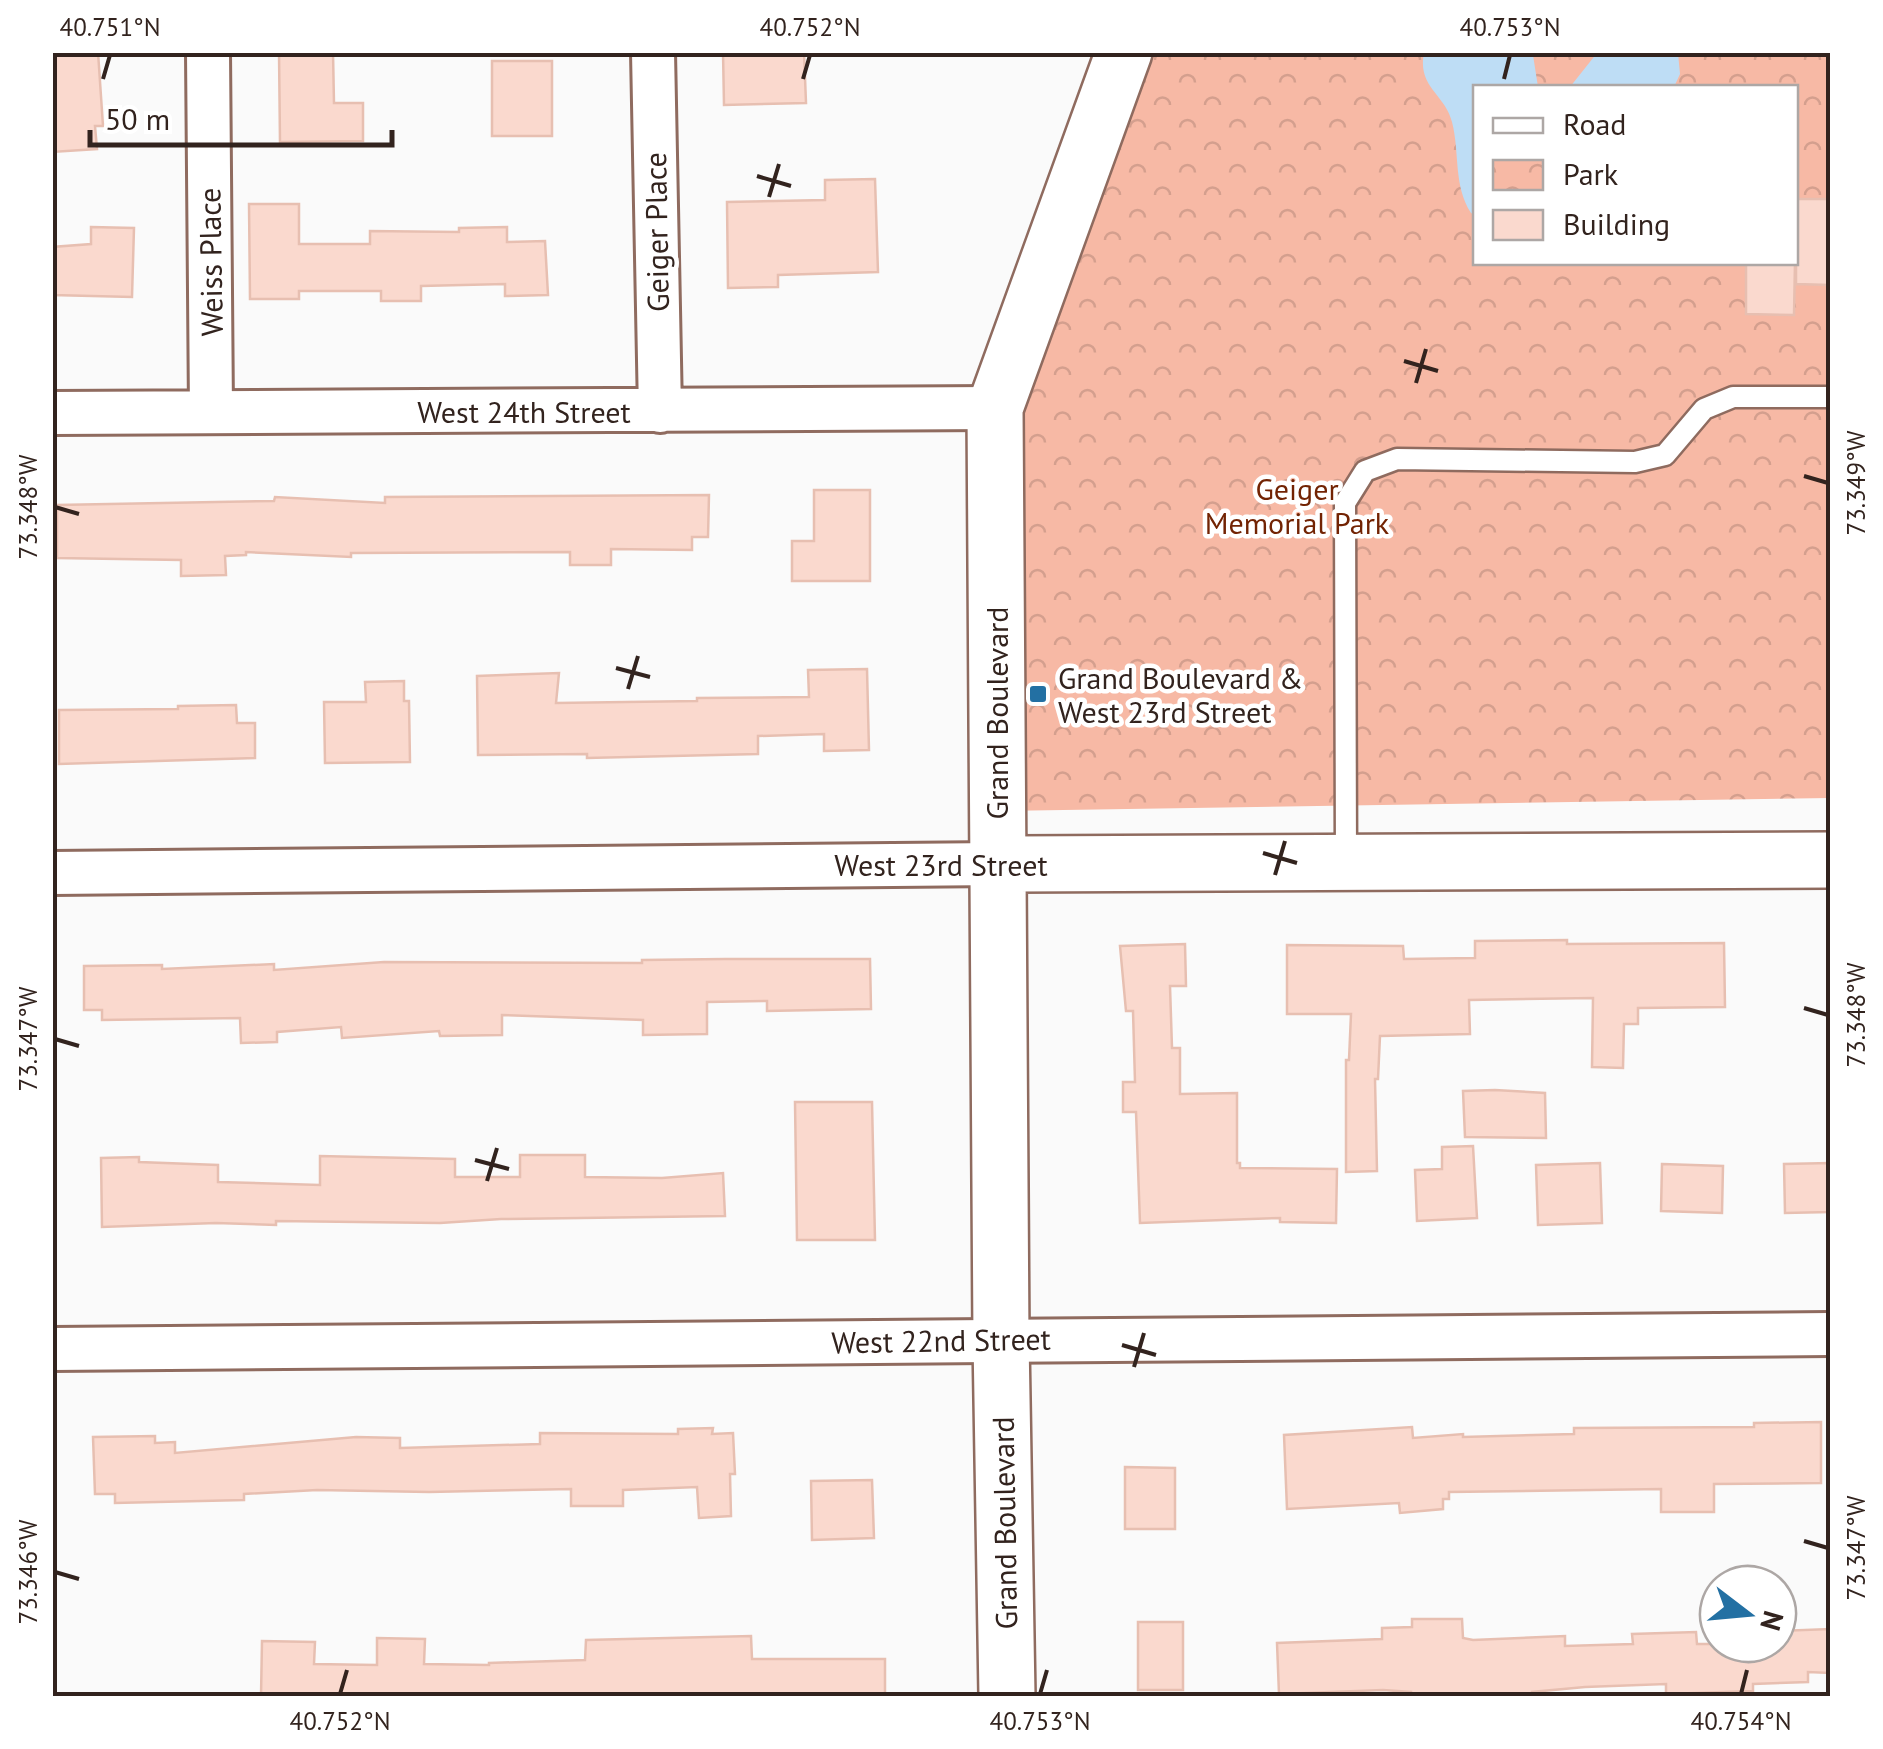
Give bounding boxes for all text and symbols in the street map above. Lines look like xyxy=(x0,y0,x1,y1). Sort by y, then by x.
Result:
text: 40.751°N xyxy=(60,11,160,43)
text: 40.752°N xyxy=(760,11,860,43)
text: 40.753°N xyxy=(1460,11,1560,43)
scale bar xyxy=(90,85,392,147)
legend xyxy=(1473,85,1798,265)
text: 50 m xyxy=(105,99,170,138)
text: Road xyxy=(1563,104,1627,143)
street label: Geiger Place xyxy=(635,152,677,312)
text: Park xyxy=(1563,154,1619,193)
street label: Weiss Place xyxy=(189,187,231,337)
text: Building xyxy=(1563,204,1670,243)
street label: West 24th Street xyxy=(417,392,631,431)
text: 73.349°W xyxy=(1840,430,1872,535)
text: 73.348°W xyxy=(12,454,44,559)
park label: Geiger Memorial Park xyxy=(1205,469,1390,542)
street label: Grand Boulevard xyxy=(977,607,1016,819)
place label: Grand Boulevard & West 23rd Street xyxy=(1058,658,1303,731)
marker: Grand Boulevard & West 23rd Street xyxy=(1027,683,1049,705)
street label: West 23rd Street xyxy=(834,845,1048,884)
text: 73.348°W xyxy=(1840,962,1872,1067)
text: 73.347°W xyxy=(12,986,44,1091)
street label: West 22nd Street xyxy=(831,1319,1051,1361)
street label: Grand Boulevard xyxy=(983,1416,1025,1630)
text: 73.347°W xyxy=(1840,1495,1872,1600)
text: 73.346°W xyxy=(12,1519,44,1624)
north arrow xyxy=(1698,1564,1798,1664)
text: N xyxy=(1752,1607,1793,1635)
text: 40.752°N xyxy=(290,1705,390,1737)
text: 40.753°N xyxy=(990,1705,1090,1737)
text: 40.754°N xyxy=(1691,1705,1791,1737)

